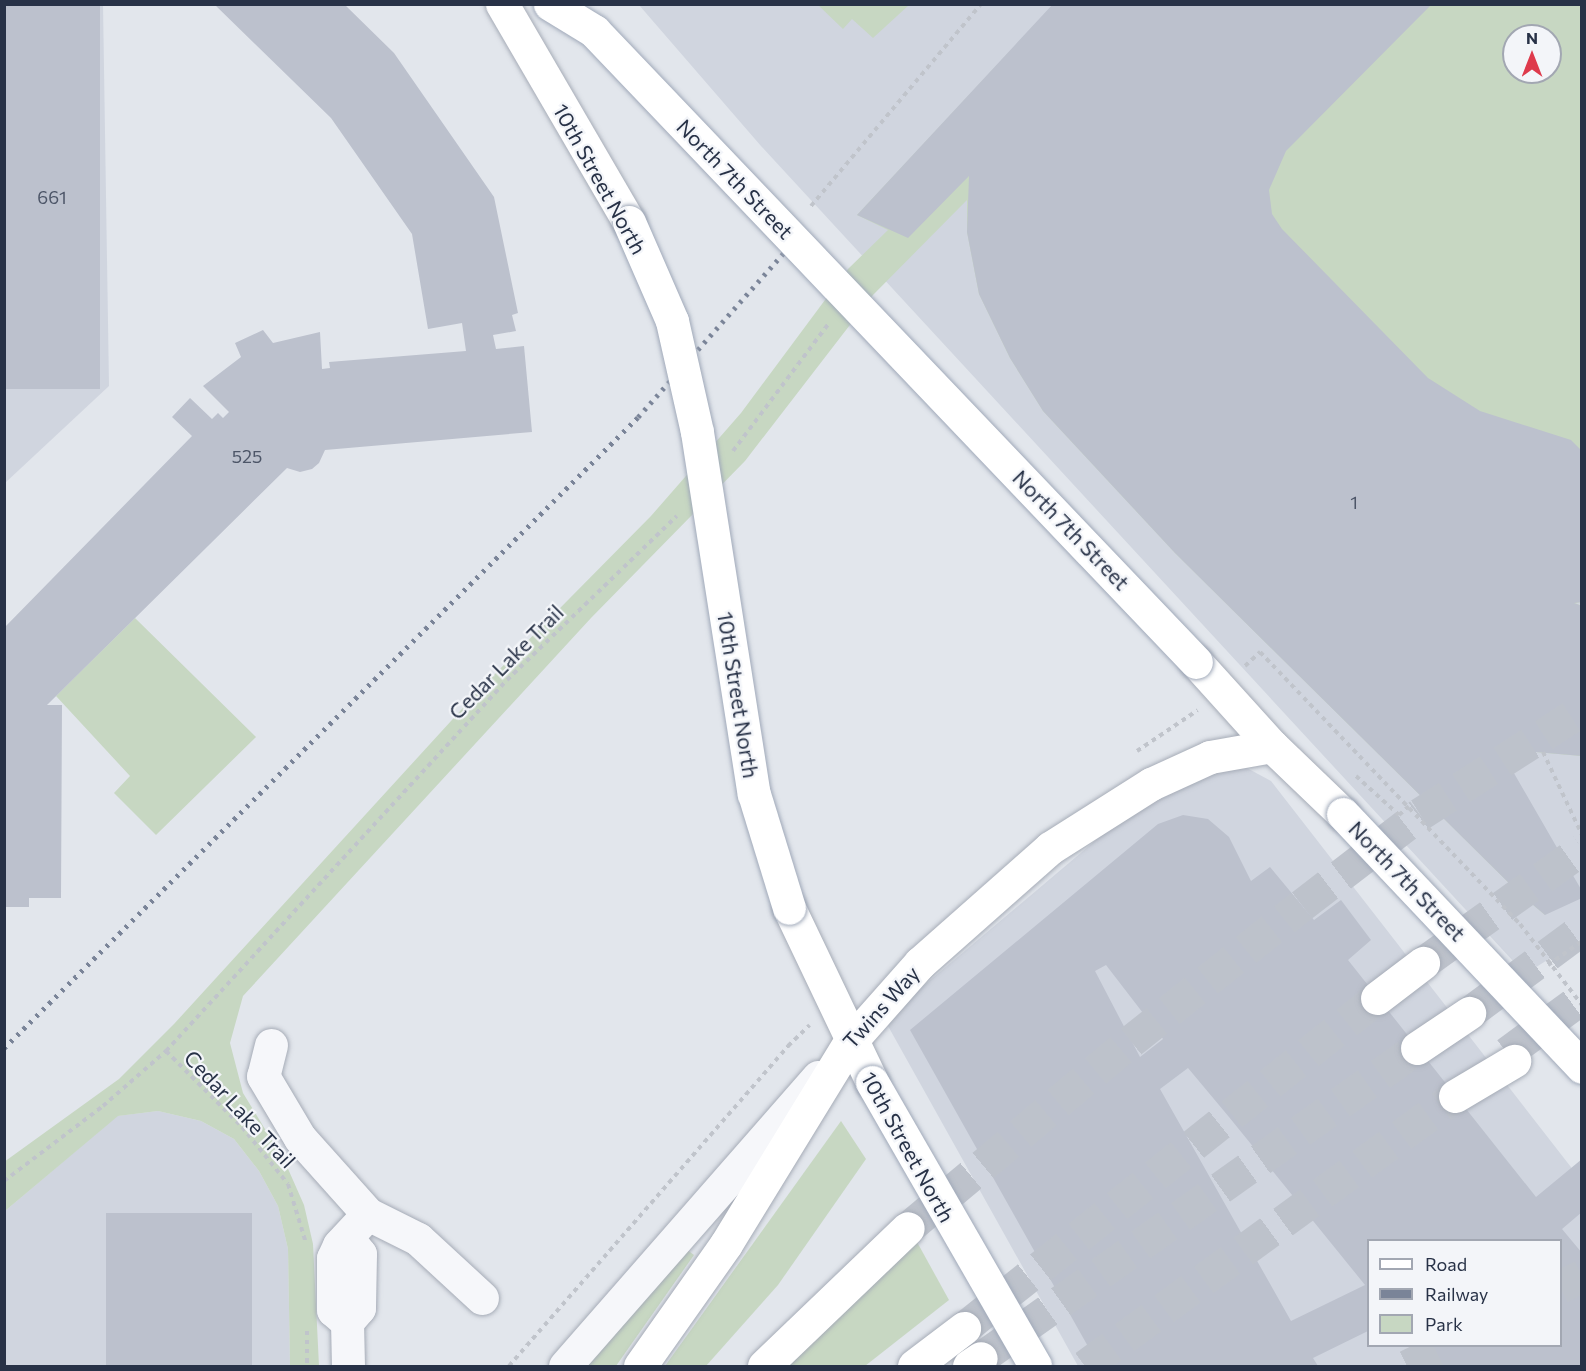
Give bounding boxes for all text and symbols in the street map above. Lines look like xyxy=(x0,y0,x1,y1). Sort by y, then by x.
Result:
north arrow xyxy=(1502,24,1562,84)
text: N xyxy=(1526,28,1538,47)
street label: 10th Street North xyxy=(548,99,652,259)
street label: North 7th Street xyxy=(672,114,798,244)
house number: 661 xyxy=(37,186,67,208)
house number: 525 xyxy=(232,445,262,467)
street label: North 7th Street xyxy=(1008,465,1134,595)
house number: 1 xyxy=(1350,491,1358,513)
street label: Cedar Lake Trail xyxy=(443,599,569,725)
street label: 10th Street North xyxy=(712,610,764,780)
street label: North 7th Street xyxy=(1344,816,1470,946)
street label: Twins Way xyxy=(838,961,924,1053)
street label: Cedar Lake Trail xyxy=(179,1045,301,1173)
street label: 10th Street North xyxy=(856,1067,960,1227)
legend xyxy=(1367,1239,1562,1347)
text: Road xyxy=(1425,1253,1467,1275)
text: Railway xyxy=(1425,1283,1488,1305)
text: Park xyxy=(1425,1313,1463,1335)

